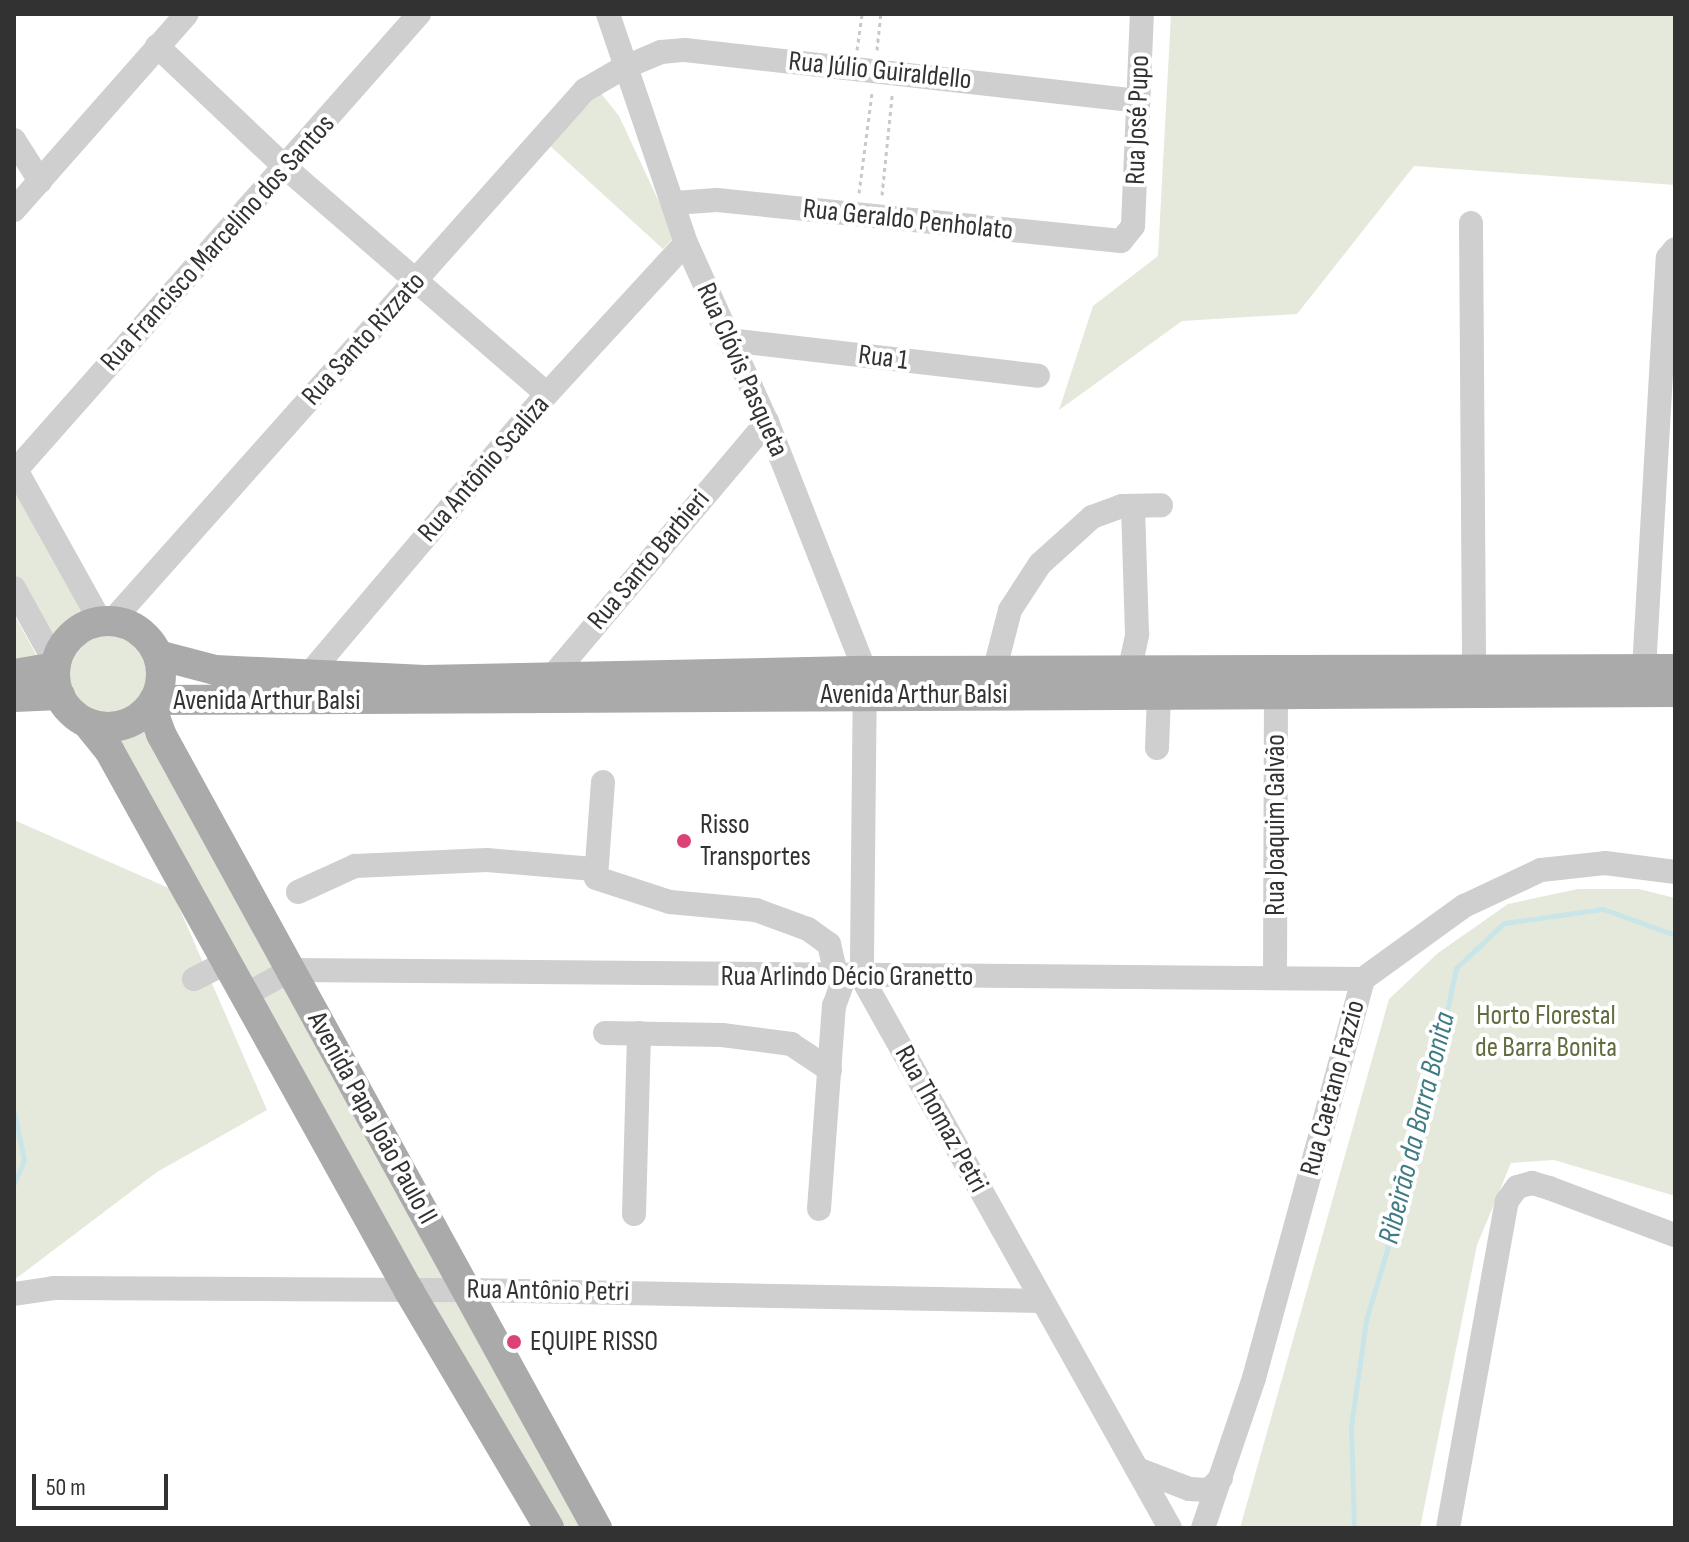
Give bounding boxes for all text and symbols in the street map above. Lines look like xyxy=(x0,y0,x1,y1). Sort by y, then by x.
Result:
street label: Rua Júlio Guiraldello xyxy=(787,45,973,97)
street label: Rua José Pupo xyxy=(1119,55,1157,185)
street label: Rua Francisco Marcelino dos Santos xyxy=(94,108,342,378)
street label: Rua Geraldo Penholato xyxy=(801,192,1015,248)
street label: Rua Santo Rizzato xyxy=(295,265,433,413)
street label: Rua Clóvis Pasqueta xyxy=(689,278,795,462)
street label: Rua 1 xyxy=(856,338,910,378)
street label: Rua Antônio Scaliza xyxy=(411,389,557,549)
street label: Rua Santo Barbieri xyxy=(581,483,717,637)
street label: Avenida Arthur Balsi xyxy=(820,678,1008,712)
street label: Avenida Arthur Balsi xyxy=(173,684,361,718)
street label: Rua Joaquim Galvão xyxy=(1259,734,1293,916)
place label: Risso Transportes xyxy=(700,808,811,874)
marker: Risso Transportes xyxy=(675,832,693,850)
street label: Rua Arlindo Décio Granetto xyxy=(721,960,973,994)
street label: Rua Caetano Fazzio xyxy=(1293,997,1373,1179)
park label: Horto Florestal de Barra Bonita xyxy=(1475,999,1617,1065)
street label: Avenida Papa João Paulo II xyxy=(300,1006,444,1230)
water label: Ribeirão da Barra Bonita xyxy=(1371,1009,1463,1247)
street label: Rua Thomaz Petri xyxy=(887,1040,995,1198)
street label: Rua Antônio Petri xyxy=(466,1273,630,1309)
place label: EQUIPE RISSO xyxy=(530,1325,658,1359)
marker: EQUIPE RISSO xyxy=(505,1333,523,1351)
scale bar xyxy=(36,1458,172,1508)
text: 50 m xyxy=(46,1473,86,1502)

